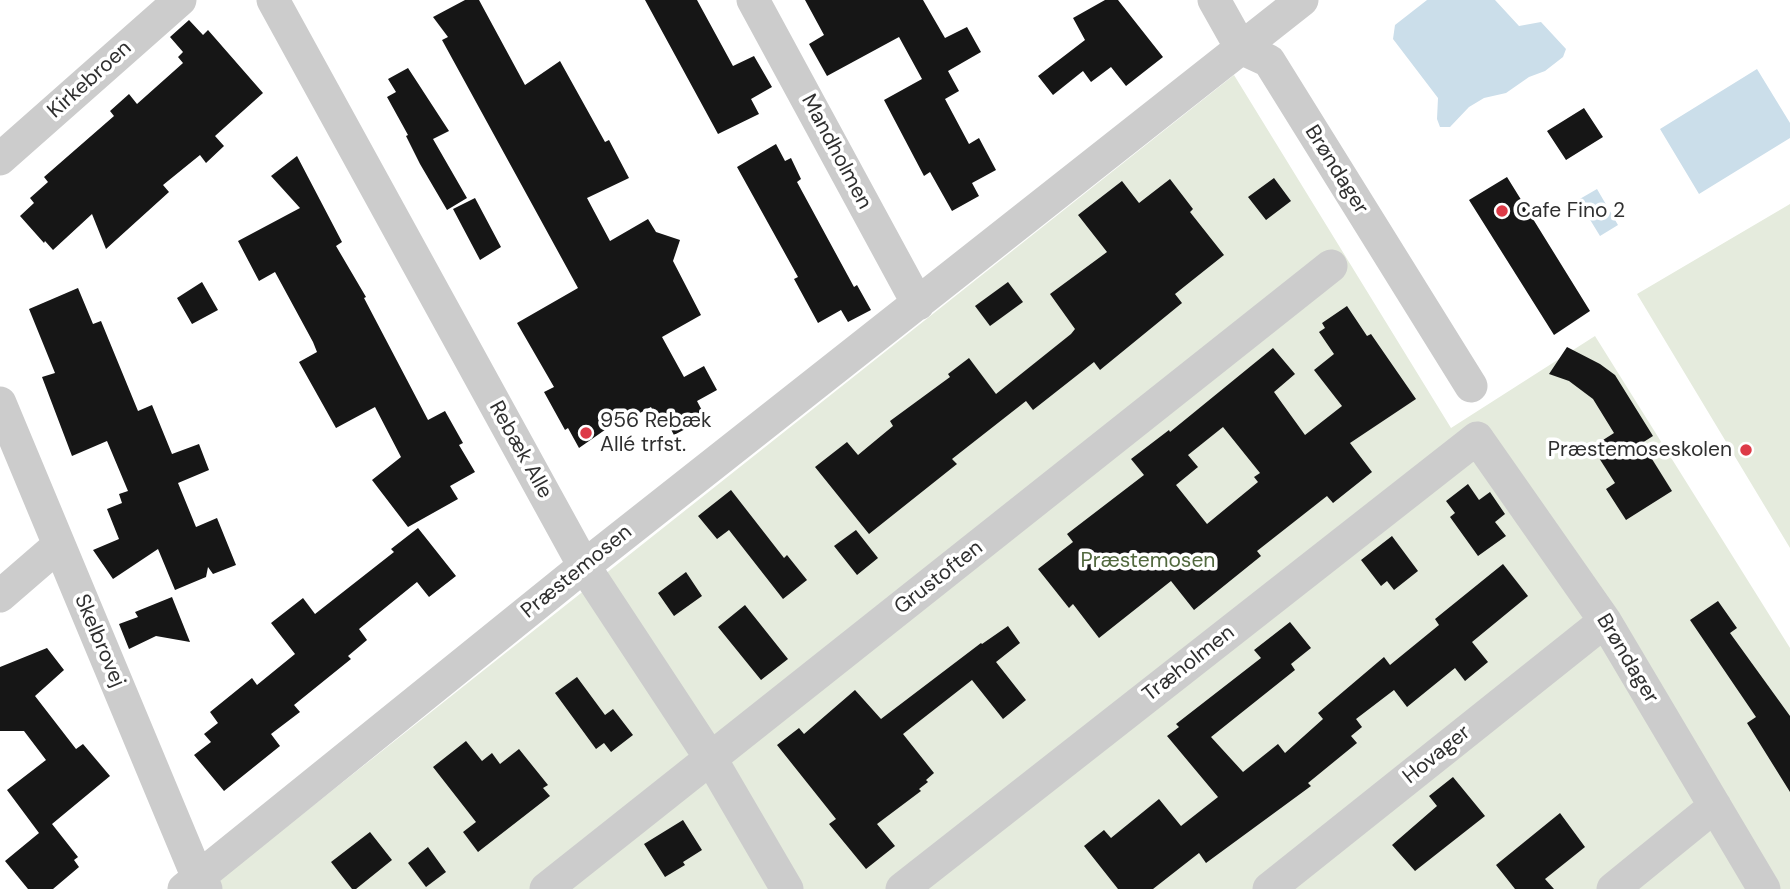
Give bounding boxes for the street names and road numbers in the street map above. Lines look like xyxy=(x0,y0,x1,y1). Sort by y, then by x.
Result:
street label: Kirkebroen xyxy=(43,36,137,124)
street label: Mandholmen xyxy=(795,90,877,214)
street label: Brøndager xyxy=(1299,121,1373,219)
street label: Rebæk Alle xyxy=(483,397,557,503)
street label: Præstemosen xyxy=(517,520,637,624)
street label: Grustoften xyxy=(890,536,988,620)
street label: Skelbrovej xyxy=(68,591,130,691)
street label: Brøndager xyxy=(1590,610,1664,708)
street label: Træholmen xyxy=(1138,620,1240,708)
street label: Hovager xyxy=(1398,720,1476,790)

